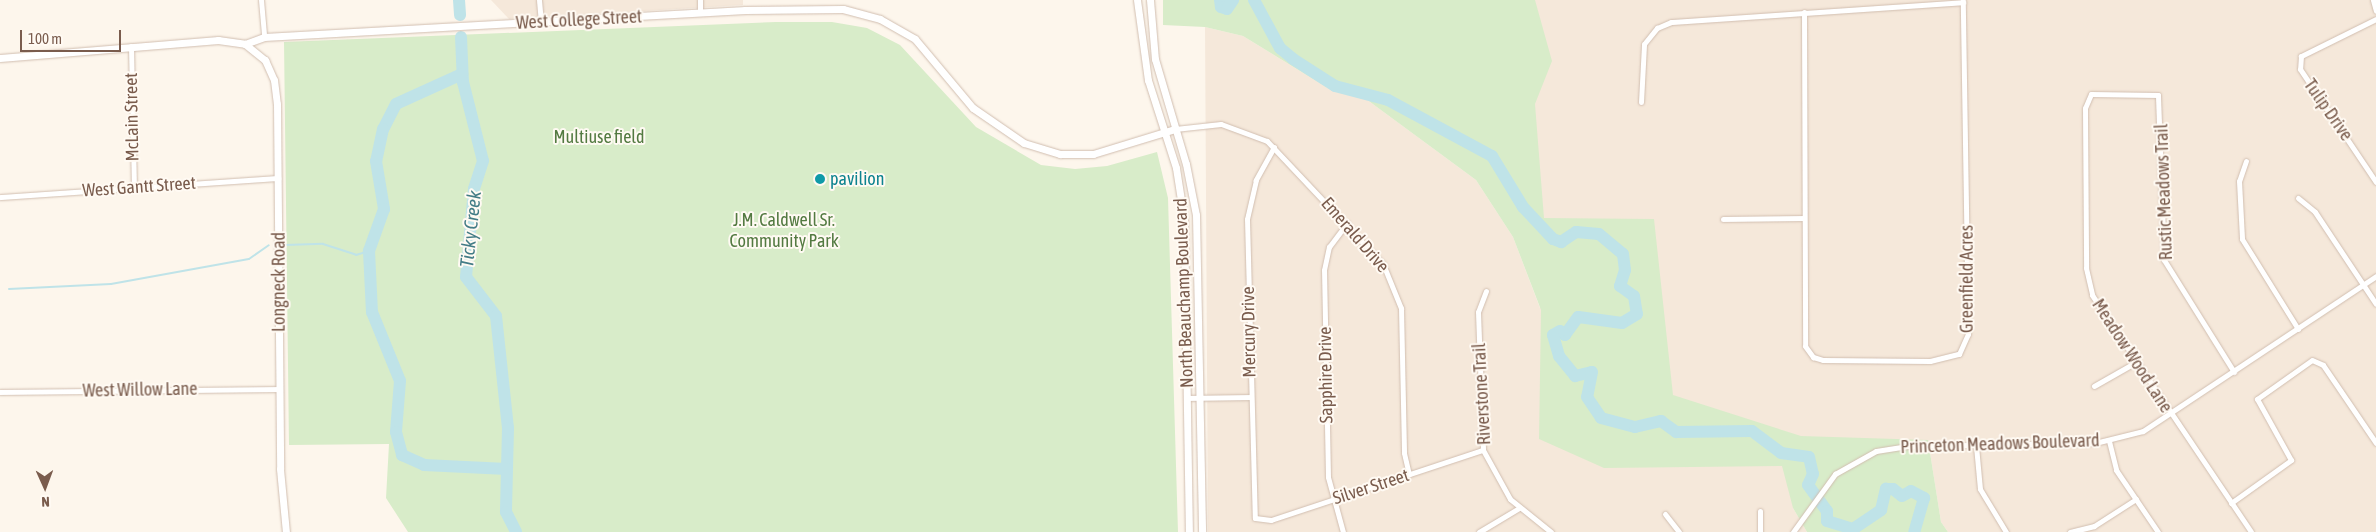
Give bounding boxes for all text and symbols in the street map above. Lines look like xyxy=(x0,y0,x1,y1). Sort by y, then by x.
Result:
street label: West College Street xyxy=(515,6,643,34)
scale bar xyxy=(22,20,124,52)
text: 100 m xyxy=(28,30,62,47)
street label: McLain Street xyxy=(120,72,144,162)
street label: Tulip Drive xyxy=(2299,75,2357,145)
street label: Rustic Meadows Trail xyxy=(2151,123,2177,261)
park label: Multiuse field xyxy=(554,126,644,148)
place label: pavilion xyxy=(830,168,885,190)
street label: West Gantt Street xyxy=(82,172,196,202)
marker: pavilion xyxy=(814,173,826,185)
water label: Ticky Creek xyxy=(456,190,486,268)
street label: Emerald Drive xyxy=(1316,193,1394,277)
street label: North Beauchamp Boulevard xyxy=(1170,198,1198,388)
park label: J.M. Caldwell Sr. Community Park xyxy=(729,210,839,252)
street label: Greenfield Acres xyxy=(1956,225,1978,333)
street label: Longneck Road xyxy=(268,232,290,332)
street label: Mercury Drive xyxy=(1237,286,1261,378)
street label: Meadow Wood Lane xyxy=(2087,295,2177,417)
street label: Sapphire Drive xyxy=(1314,326,1338,424)
street label: Riverstone Trail xyxy=(1469,342,1495,446)
street label: West Willow Lane xyxy=(82,378,198,402)
street label: Princeton Meadows Boulevard xyxy=(1900,430,2100,458)
north arrow xyxy=(20,462,70,512)
street label: Silver Street xyxy=(1330,465,1412,509)
text: N xyxy=(41,494,50,510)

